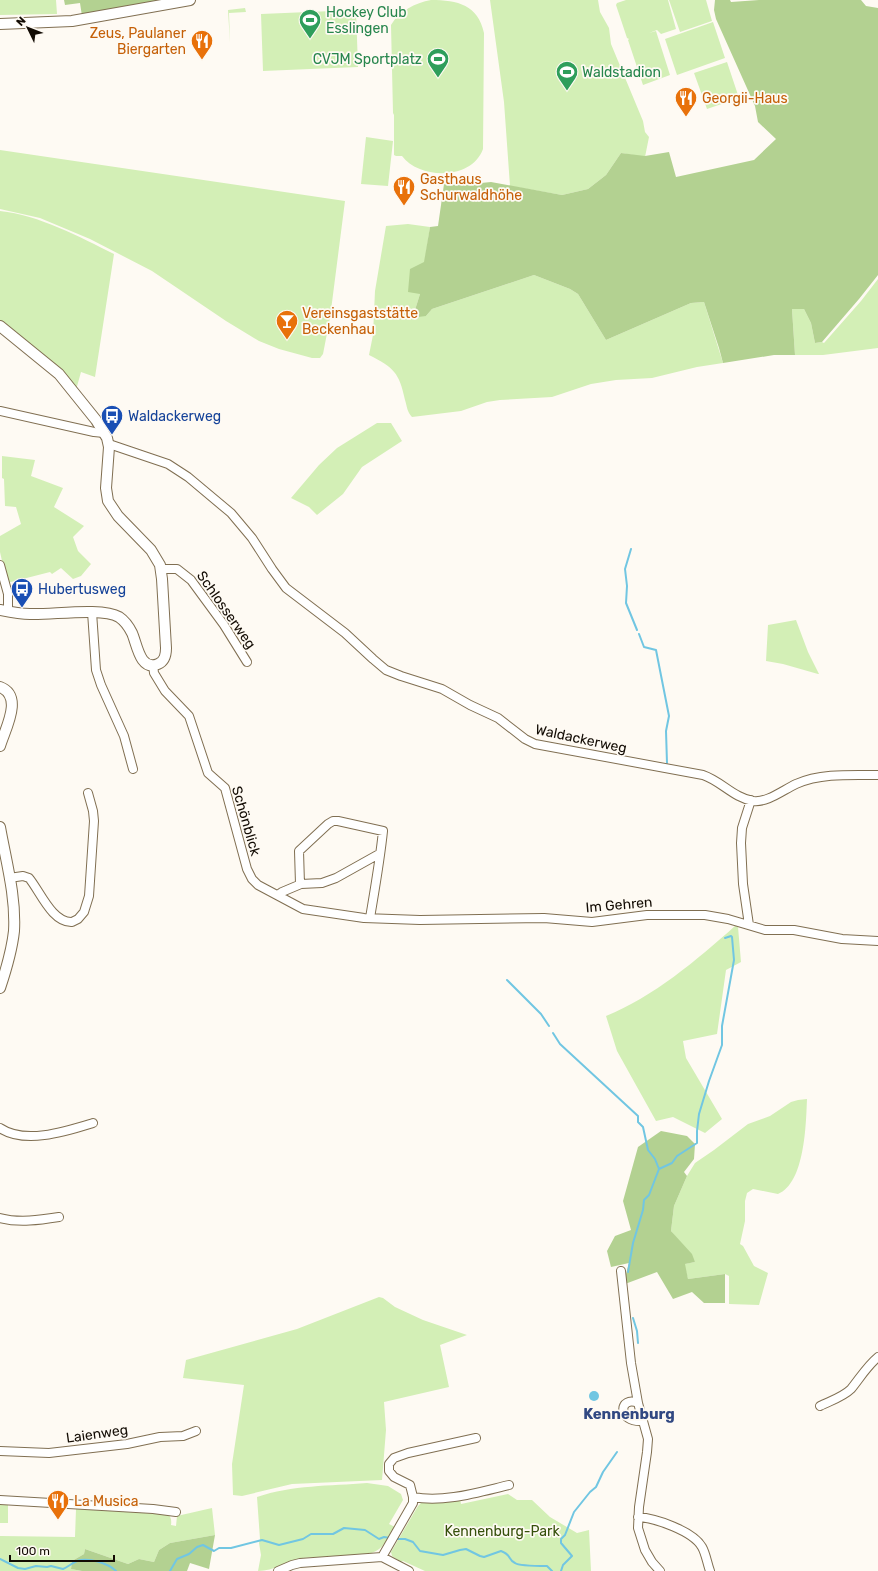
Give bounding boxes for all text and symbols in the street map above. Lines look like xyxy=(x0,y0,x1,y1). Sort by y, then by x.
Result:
place label: Hockey Club Esslingen xyxy=(326,4,406,37)
sports icon: Hockey Club Esslingen xyxy=(297,7,323,40)
north arrow xyxy=(8,8,48,48)
text: N xyxy=(14,14,29,29)
place label: Zeus, Paulaner Biergarten xyxy=(90,25,187,58)
restaurant icon: Zeus, Paulaner Biergarten xyxy=(189,28,215,61)
sports icon: CVJM Sportplatz xyxy=(425,46,451,79)
place label: CVJM Sportplatz xyxy=(313,51,422,68)
sports icon: Waldstadion xyxy=(554,59,580,92)
place label: Waldstadion xyxy=(582,64,661,81)
restaurant icon: Georgii-Haus xyxy=(673,85,699,118)
place label: Georgii-Haus xyxy=(702,90,788,107)
place label: Gasthaus Schurwaldhöhe xyxy=(420,171,522,204)
restaurant icon: Gasthaus Schurwaldhöhe xyxy=(391,174,417,207)
place label: Vereinsgaststätte Beckenhau xyxy=(302,305,418,338)
bar icon: Vereinsgaststätte Beckenhau xyxy=(274,308,300,341)
bus stop icon: Waldackerweg xyxy=(99,403,125,436)
place label: Waldackerweg xyxy=(128,408,221,425)
street label: Schlosserweg xyxy=(193,568,259,652)
bus stop icon: Hubertusweg xyxy=(9,576,35,609)
place label: Hubertusweg xyxy=(38,581,126,598)
street label: Waldackerweg xyxy=(534,721,628,757)
street label: Schönblick xyxy=(228,784,264,858)
street label: Im Gehren xyxy=(585,894,653,916)
district label: Kennenburg xyxy=(583,1405,675,1423)
street label: Laienweg xyxy=(65,1421,129,1447)
restaurant icon: La Musica xyxy=(45,1488,71,1521)
place label: La Musica xyxy=(74,1493,139,1510)
park label: Kennenburg-Park xyxy=(444,1523,560,1540)
scale bar xyxy=(10,1537,114,1563)
text: 100 m xyxy=(16,1544,50,1558)

